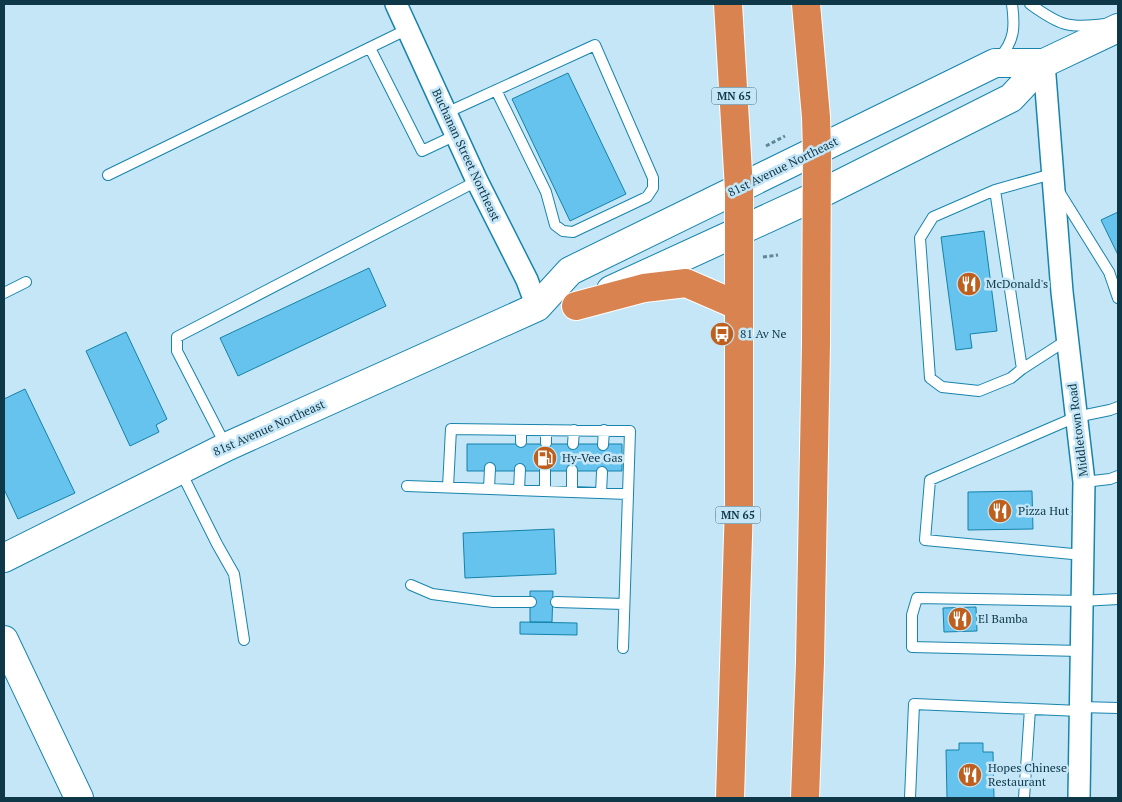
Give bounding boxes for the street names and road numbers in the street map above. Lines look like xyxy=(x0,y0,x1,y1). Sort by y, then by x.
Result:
street label: Buchanan Street Northeast xyxy=(429,86,504,224)
road number: MN 65 xyxy=(712,88,756,104)
street label: 81st Avenue Northeast xyxy=(725,133,841,200)
street label: Middletown Road xyxy=(1064,382,1091,477)
street label: 81st Avenue Northeast xyxy=(211,396,327,459)
road number: MN 65 xyxy=(716,506,760,524)

